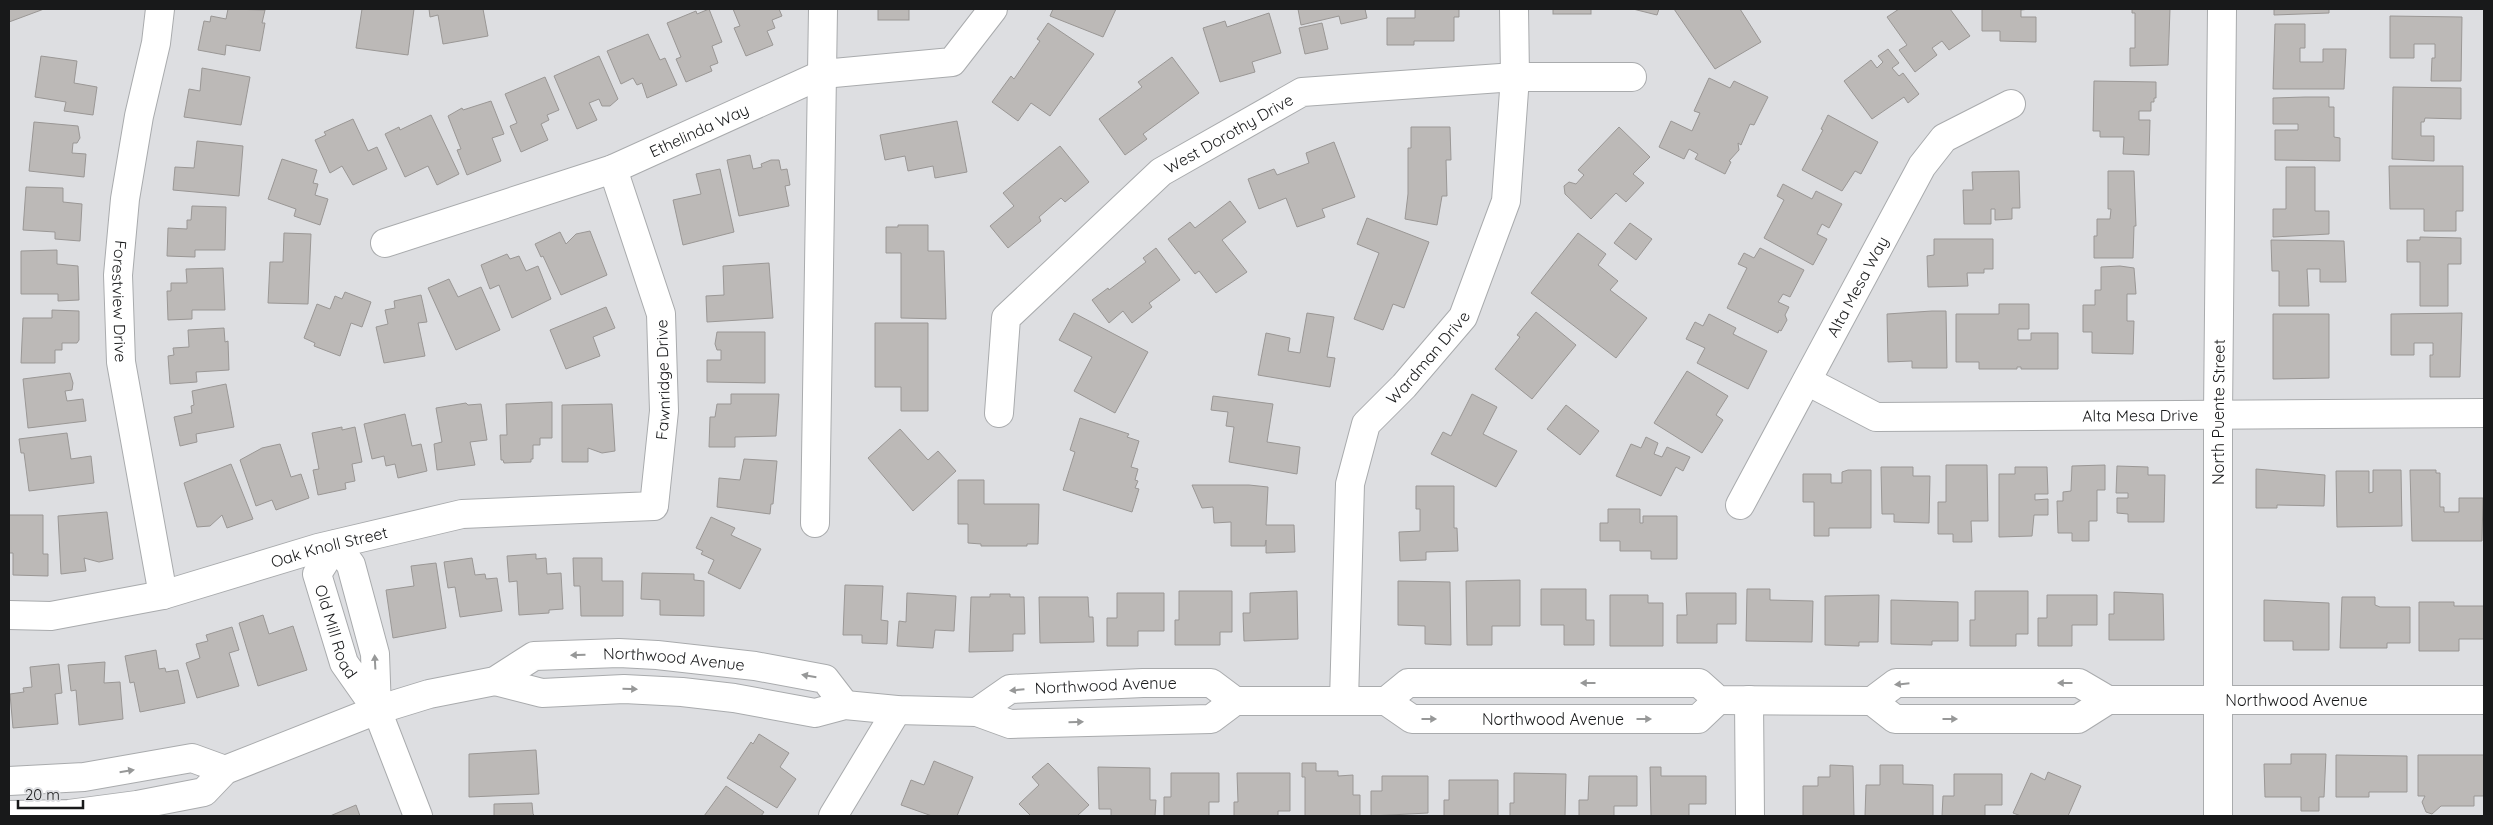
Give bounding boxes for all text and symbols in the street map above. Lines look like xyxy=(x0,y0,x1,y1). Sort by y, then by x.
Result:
street label: West Dorothy Drive xyxy=(1161,89,1297,178)
street label: Ethelinda Way xyxy=(646,99,752,161)
street label: Alta Mesa Way xyxy=(1822,233,1893,340)
street label: Forestview Drive xyxy=(108,239,131,363)
street label: Wardman Drive xyxy=(1382,309,1474,408)
street label: Fawnridge Drive xyxy=(651,319,674,441)
street label: North Puente Street xyxy=(2208,339,2229,485)
street label: Alta Mesa Drive xyxy=(2082,405,2198,426)
street label: Oak Knoll Street xyxy=(268,522,389,572)
street label: Old Mill Road xyxy=(311,582,362,682)
street label: Northwood Avenue xyxy=(603,643,746,675)
one-way arrow xyxy=(570,651,586,659)
one-way arrow xyxy=(371,653,379,669)
one-way arrow xyxy=(800,672,816,680)
street label: Northwood Avenue xyxy=(1034,673,1177,698)
one-way arrow xyxy=(1580,679,1596,687)
one-way arrow xyxy=(2056,679,2072,687)
one-way arrow xyxy=(1894,680,1910,688)
one-way arrow xyxy=(622,686,638,694)
one-way arrow xyxy=(1009,686,1025,694)
street label: Northwood Avenue xyxy=(2225,690,2368,710)
street label: Northwood Avenue xyxy=(1482,709,1624,729)
one-way arrow xyxy=(1422,715,1438,723)
one-way arrow xyxy=(1637,715,1653,723)
one-way arrow xyxy=(1943,715,1959,723)
one-way arrow xyxy=(1069,717,1085,725)
one-way arrow xyxy=(119,766,135,774)
scale bar xyxy=(18,778,82,810)
text: 20 m xyxy=(25,785,60,804)

